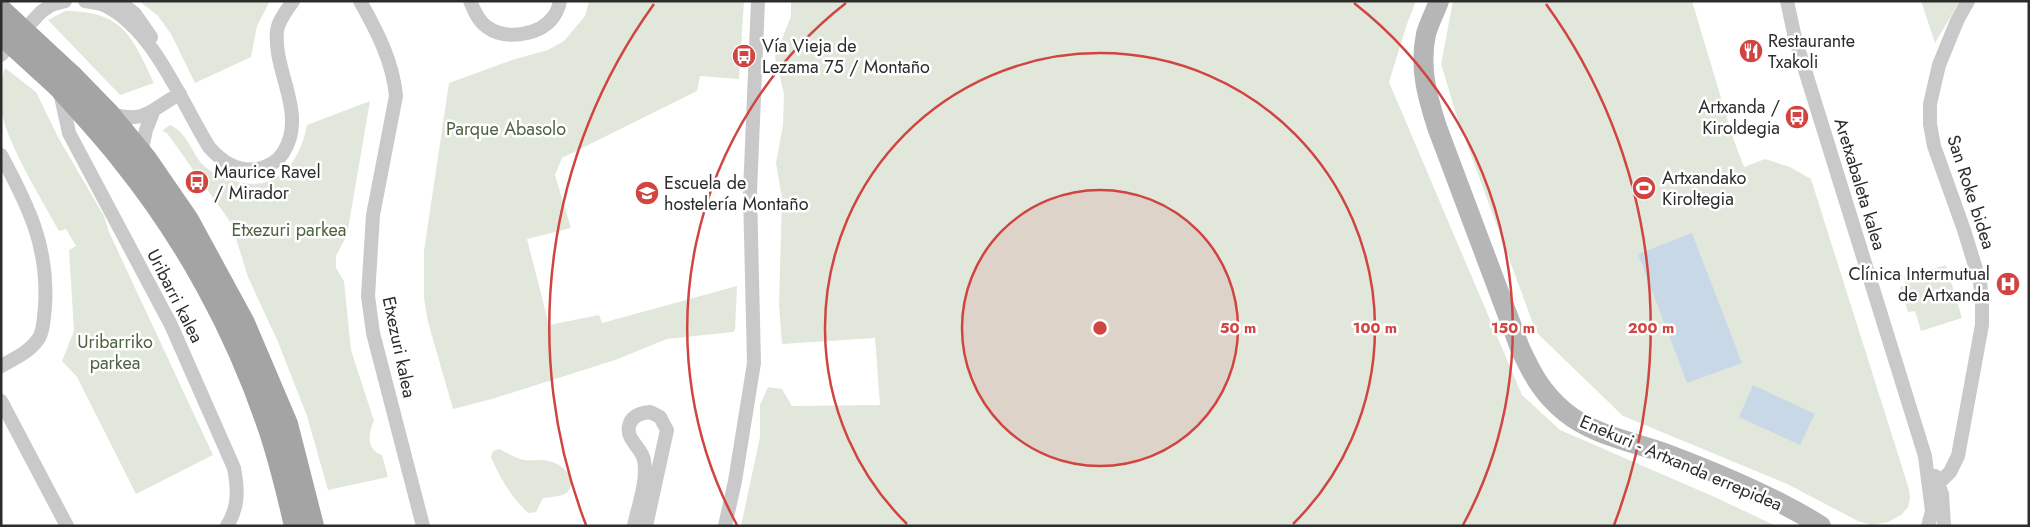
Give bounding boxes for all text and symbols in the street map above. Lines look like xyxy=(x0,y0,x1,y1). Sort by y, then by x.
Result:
place label: Restaurante Txakoli xyxy=(1768,28,1855,75)
place label: Vía Vieja de Lezama 75 / Montaño xyxy=(762,33,930,80)
restaurant icon: Restaurante Txakoli xyxy=(1738,38,1764,64)
bus stop icon: Vía Vieja de Lezama 75 / Montaño xyxy=(731,43,757,69)
place label: Artxanda / Kiroldegia xyxy=(1698,94,1780,141)
bus stop icon: Artxanda / Kiroldegia xyxy=(1784,104,1810,130)
street label: Aretxabaleta kalea xyxy=(1828,115,1892,253)
park label: Parque Abasolo xyxy=(446,116,566,142)
street label: San Roke bidea xyxy=(1940,132,2002,252)
place label: Maurice Ravel / Mirador xyxy=(214,159,321,206)
place label: Artxandako Kiroltegia xyxy=(1662,165,1747,212)
bus stop icon: Maurice Ravel / Mirador xyxy=(184,169,210,195)
place label: Escuela de hostelería Montaño xyxy=(664,170,809,217)
sports icon: Artxandako Kiroltegia xyxy=(1631,175,1657,201)
school or university icon: Escuela de hostelería Montaño xyxy=(634,180,660,206)
park label: Etxezuri parkea xyxy=(232,217,346,243)
street label: Uribarri kalea xyxy=(140,245,210,347)
place label: Clínica Intermutual de Artxanda xyxy=(1848,261,1990,308)
hospital icon: Clínica Intermutual de Artxanda xyxy=(1995,271,2021,297)
street label: Etxezuri kalea xyxy=(376,294,422,400)
text: 50 m xyxy=(1220,317,1256,339)
text: 100 m xyxy=(1353,317,1397,339)
text: 150 m xyxy=(1491,317,1535,339)
text: 200 m xyxy=(1628,317,1674,339)
centre of rings xyxy=(1091,319,1109,337)
park label: Uribarriko parkea xyxy=(77,329,153,376)
street label: Enekuri - Artxanda errepidea xyxy=(1576,409,1786,517)

